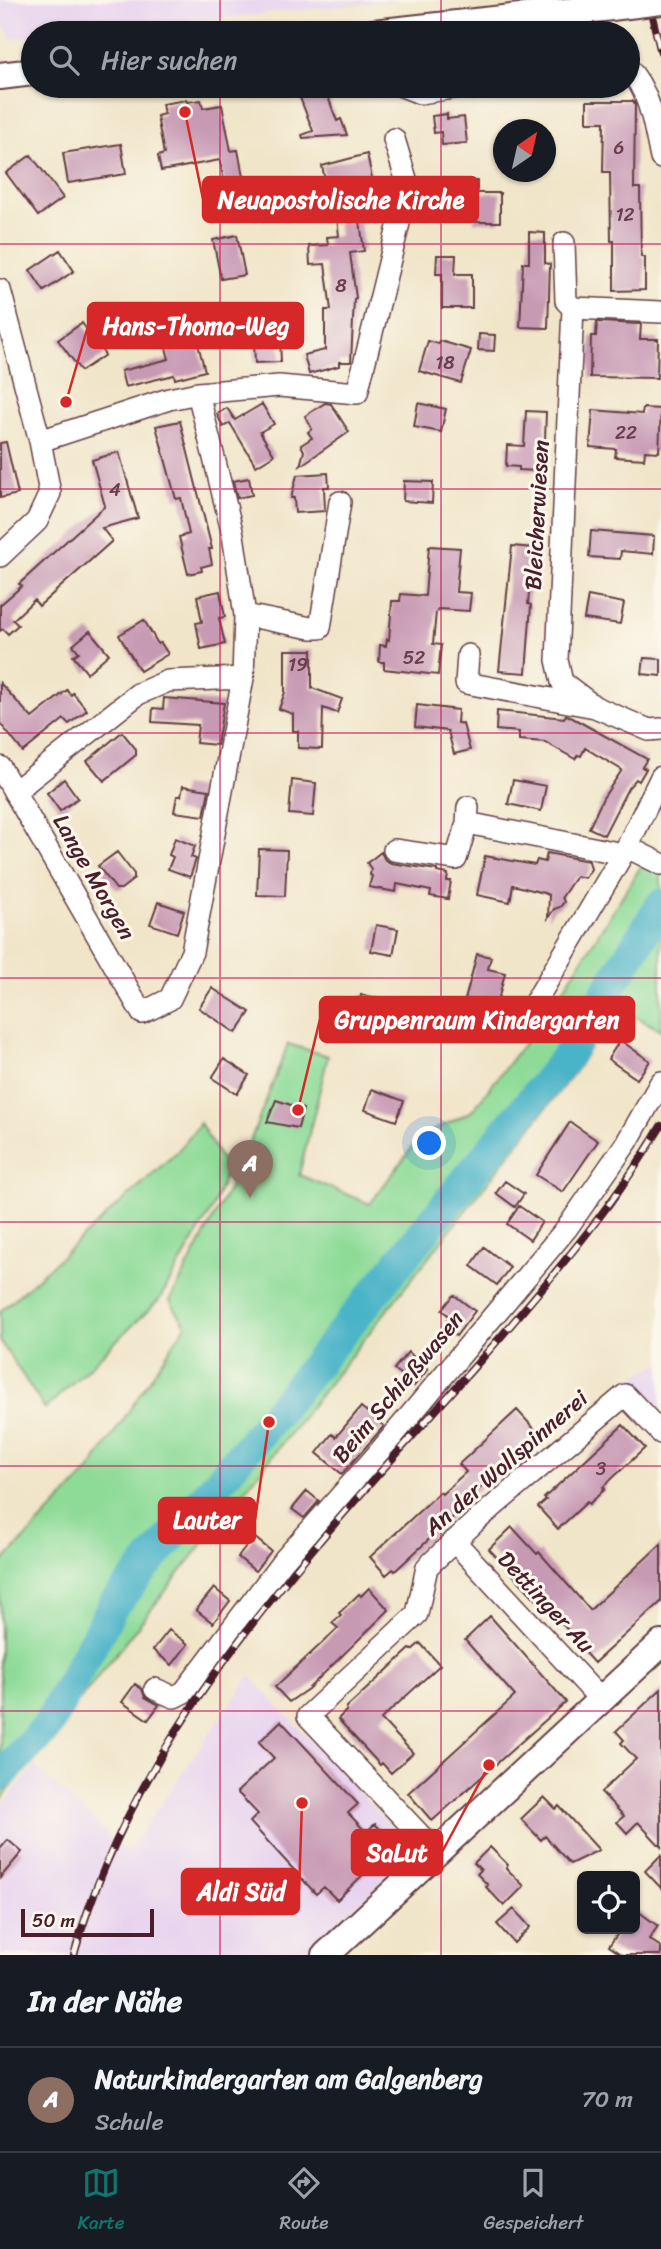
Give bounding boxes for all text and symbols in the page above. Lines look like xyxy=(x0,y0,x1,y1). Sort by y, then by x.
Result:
search box xyxy=(21,21,640,98)
text: Hier suchen xyxy=(101,37,237,83)
icon: search xyxy=(45,41,83,79)
north arrow xyxy=(493,119,556,182)
house number: 6 xyxy=(614,131,624,164)
callout: Neuapostolische Kirche xyxy=(203,177,478,222)
text: Neuapostolische Kirche xyxy=(217,179,465,221)
house number: 12 xyxy=(615,198,635,231)
house number: 8 xyxy=(335,269,347,302)
callout: Hans-Thoma-Weg xyxy=(88,303,303,348)
text: Hans-Thoma-Weg xyxy=(103,305,289,347)
house number: 18 xyxy=(435,346,455,379)
house number: 22 xyxy=(615,416,637,449)
street label: Bleicherwiesen xyxy=(513,439,561,591)
house number: 4 xyxy=(109,473,121,506)
house number: 52 xyxy=(403,641,425,674)
house number: 19 xyxy=(288,648,308,681)
street label: Lange Morgen xyxy=(41,806,147,948)
callout: Gruppenraum Kindergarten xyxy=(320,997,634,1042)
text: Gruppenraum Kindergarten xyxy=(335,999,619,1041)
your location xyxy=(412,1126,446,1160)
pin: A xyxy=(227,1140,273,1198)
street label: Beim Schießwasen xyxy=(321,1301,475,1473)
street label: An der Wollspinnerei xyxy=(413,1379,598,1547)
house number: 3 xyxy=(596,1452,607,1485)
callout: Lauter xyxy=(159,1498,255,1543)
text: Lauter xyxy=(173,1499,243,1541)
street label: Dettinger Au xyxy=(487,1541,605,1664)
callout: SaLut xyxy=(352,1830,442,1875)
text: SaLut xyxy=(365,1832,428,1874)
callout: Aldi Süd xyxy=(182,1869,299,1914)
text: Aldi Süd xyxy=(196,1871,288,1913)
map controls xyxy=(577,1871,640,1934)
button: locate xyxy=(577,1871,640,1934)
text: 50 m xyxy=(32,1904,75,1937)
scale bar xyxy=(21,1906,154,1938)
text: In der Nähe xyxy=(28,1974,182,2028)
text: Naturkindergarten am Galgenberg xyxy=(95,2056,483,2102)
text: A xyxy=(43,2079,59,2120)
text: 70 m xyxy=(582,2079,633,2120)
text: Schule xyxy=(95,2102,164,2143)
tab: Karte xyxy=(78,2164,124,2239)
tab: Route xyxy=(280,2164,328,2239)
tab: Gespeichert xyxy=(483,2164,583,2239)

